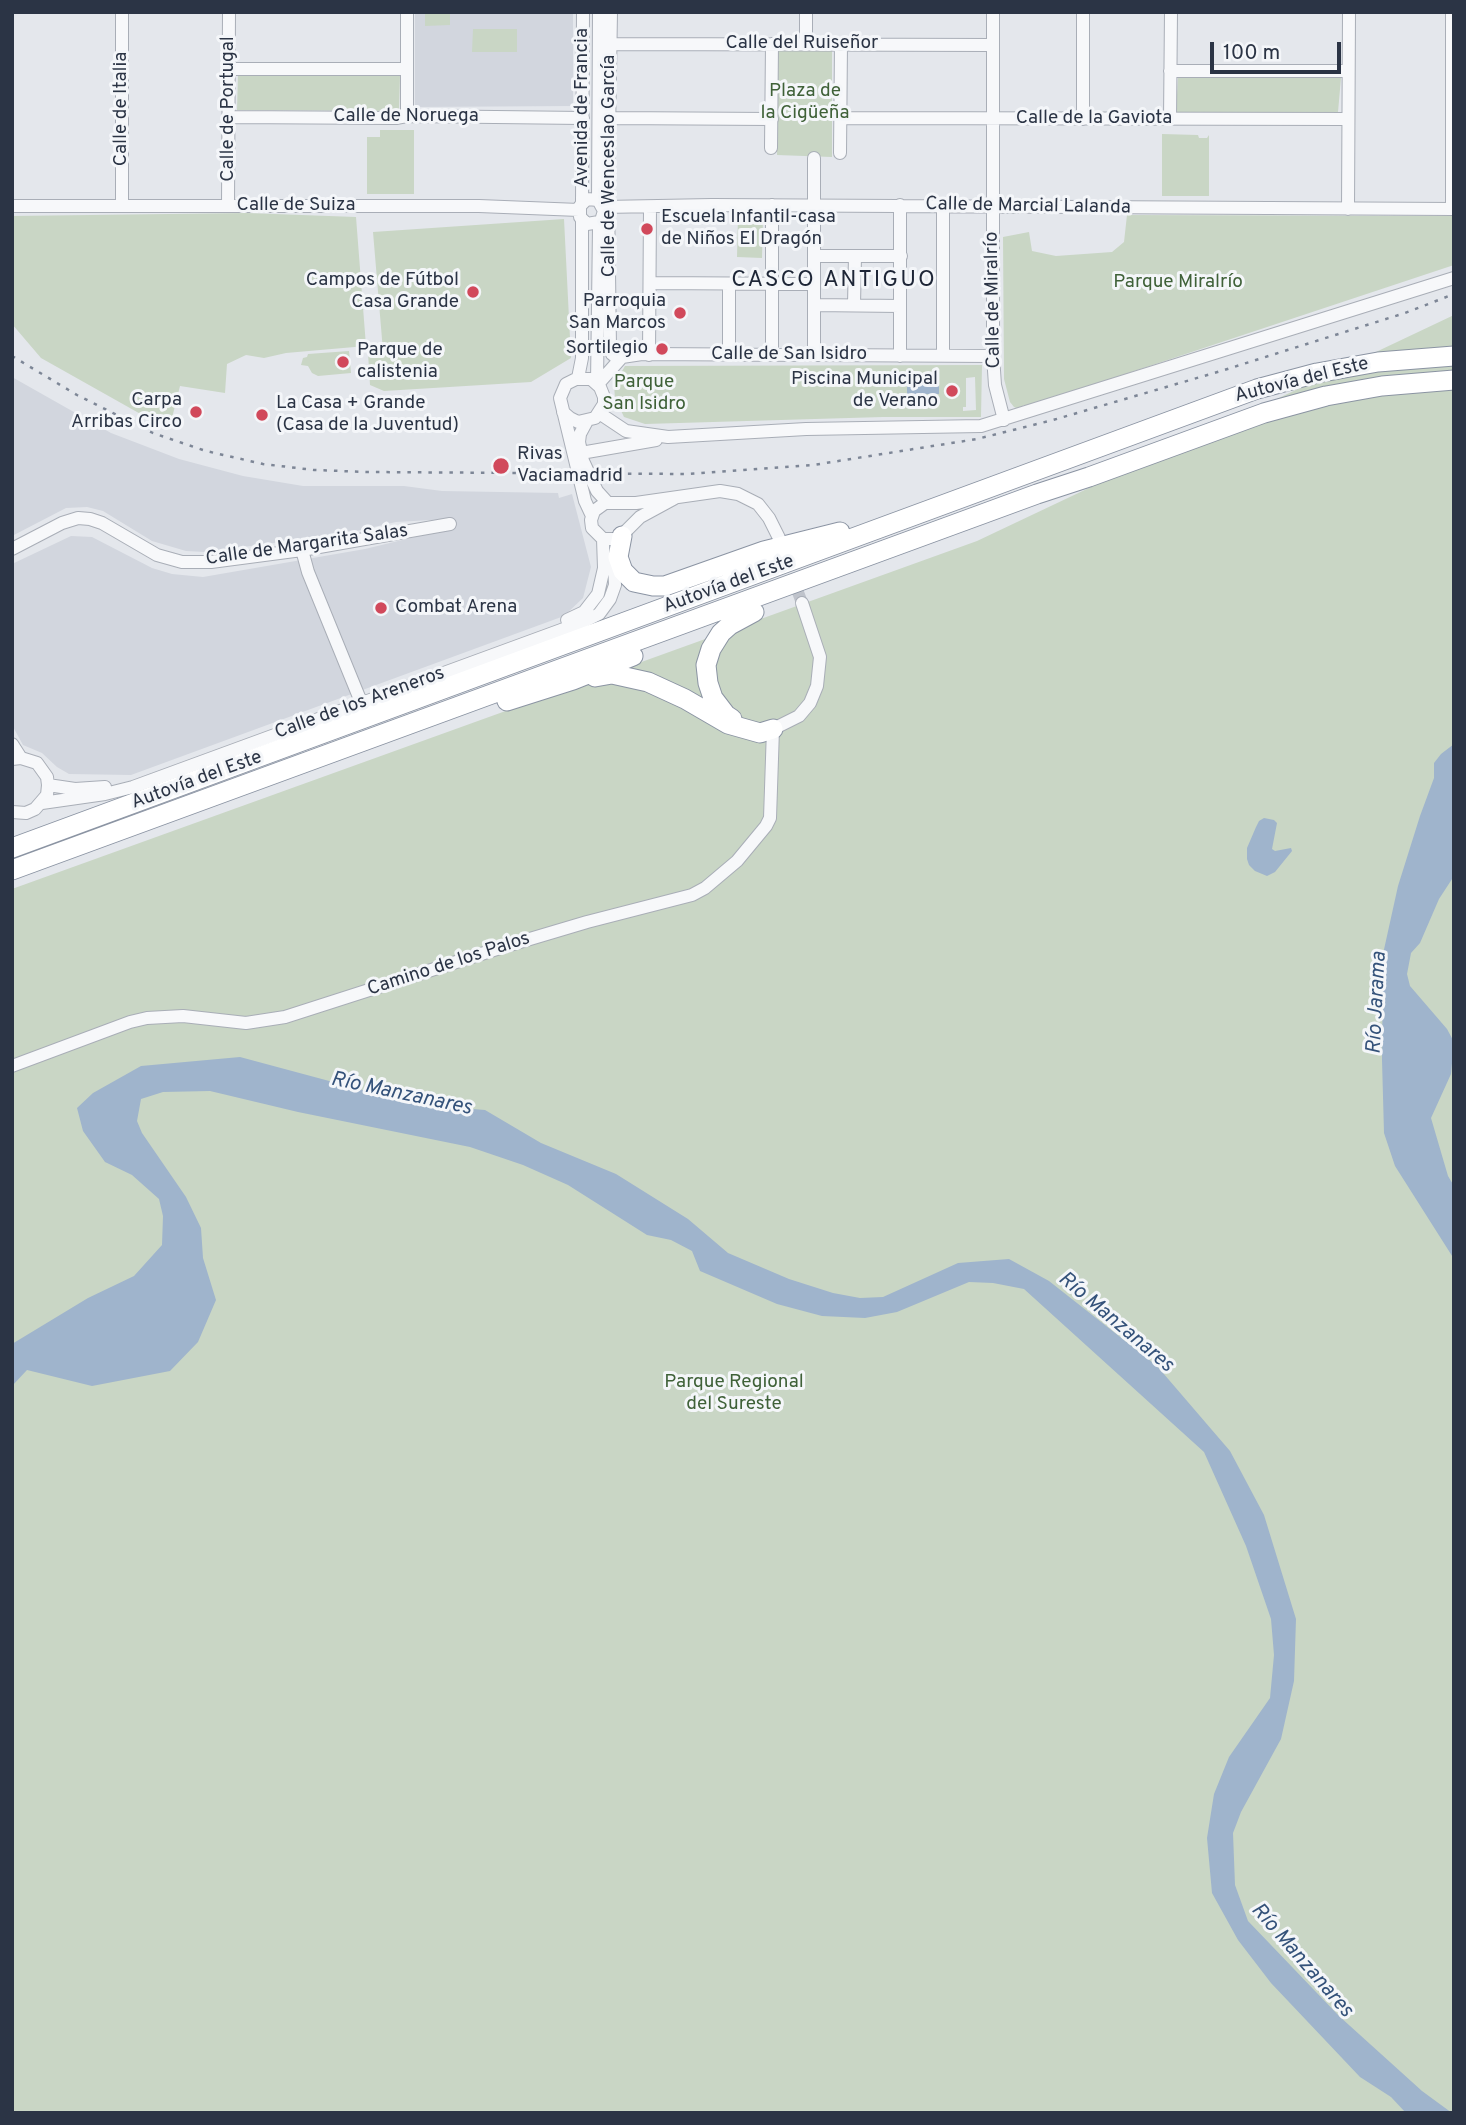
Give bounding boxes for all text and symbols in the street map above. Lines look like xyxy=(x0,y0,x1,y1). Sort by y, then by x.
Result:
street label: Avenida de Francia xyxy=(572,28,594,188)
scale bar xyxy=(1214,28,1345,72)
street label: Calle del Ruiseñor xyxy=(726,33,878,55)
street label: Calle de Portugal xyxy=(218,36,240,182)
text: 100 m xyxy=(1223,40,1280,67)
street label: Calle de Italia xyxy=(111,52,133,166)
street label: Calle de Wenceslao García xyxy=(599,55,621,277)
park label: Plaza de la Cigüeña xyxy=(760,81,850,125)
street label: Calle de Noruega xyxy=(333,106,479,128)
street label: Calle de la Gaviota xyxy=(1016,108,1172,130)
street label: Calle de Marcial Lalanda xyxy=(925,194,1131,220)
street label: Calle de Suiza xyxy=(237,195,355,217)
place label: Escuela Infantil-casa de Niños El Dragón xyxy=(661,207,836,251)
marker: Escuela Infantil-casa de Niños El Dragón xyxy=(639,221,655,237)
street label: Calle de Miralrío xyxy=(981,231,1007,369)
district label: CASCO ANTIGUO xyxy=(733,267,935,295)
place label: Campos de Fútbol Casa Grande xyxy=(306,270,459,314)
park label: Parque Miralrío xyxy=(1113,272,1243,294)
marker: Campos de Fútbol Casa Grande xyxy=(465,284,481,300)
place label: Parroquia San Marcos xyxy=(568,291,666,335)
marker: Parroquia San Marcos xyxy=(672,305,688,321)
place label: Sortilegio xyxy=(565,338,648,360)
place label: Parque de calistenia xyxy=(357,340,443,384)
marker: Sortilegio xyxy=(654,341,670,357)
street label: Calle de San Isidro xyxy=(711,344,867,366)
street label: Autovía del Este xyxy=(1233,353,1371,409)
marker: Parque de calistenia xyxy=(335,354,351,370)
place label: Piscina Municipal de Verano xyxy=(791,369,938,413)
park label: Parque San Isidro xyxy=(602,372,686,416)
marker: Piscina Municipal de Verano xyxy=(944,383,960,399)
place label: Carpa Arribas Circo xyxy=(71,390,182,434)
place label: La Casa + Grande (Casa de la Juventud) xyxy=(276,393,459,437)
marker: Carpa Arribas Circo xyxy=(188,404,204,420)
marker: La Casa + Grande (Casa de la Juventud) xyxy=(254,407,270,423)
place label: Rivas Vaciamadrid xyxy=(517,444,623,488)
marker: Rivas Vaciamadrid xyxy=(491,456,511,476)
street label: Calle de Margarita Salas xyxy=(204,521,410,571)
street label: Autovía del Este xyxy=(661,551,797,619)
place label: Combat Arena xyxy=(395,597,517,619)
marker: Combat Arena xyxy=(373,600,389,616)
street label: Calle de los Areneros xyxy=(272,663,448,745)
street label: Autovía del Este xyxy=(129,747,265,815)
street label: Camino de los Palos xyxy=(365,928,533,1002)
water label: Río Jarama xyxy=(1363,951,1393,1055)
water label: Río Manzanares xyxy=(328,1068,474,1122)
water label: Río Manzanares xyxy=(1052,1267,1178,1379)
park label: Parque Regional del Sureste xyxy=(664,1372,804,1416)
water label: Río Manzanares xyxy=(1244,1899,1358,2023)

